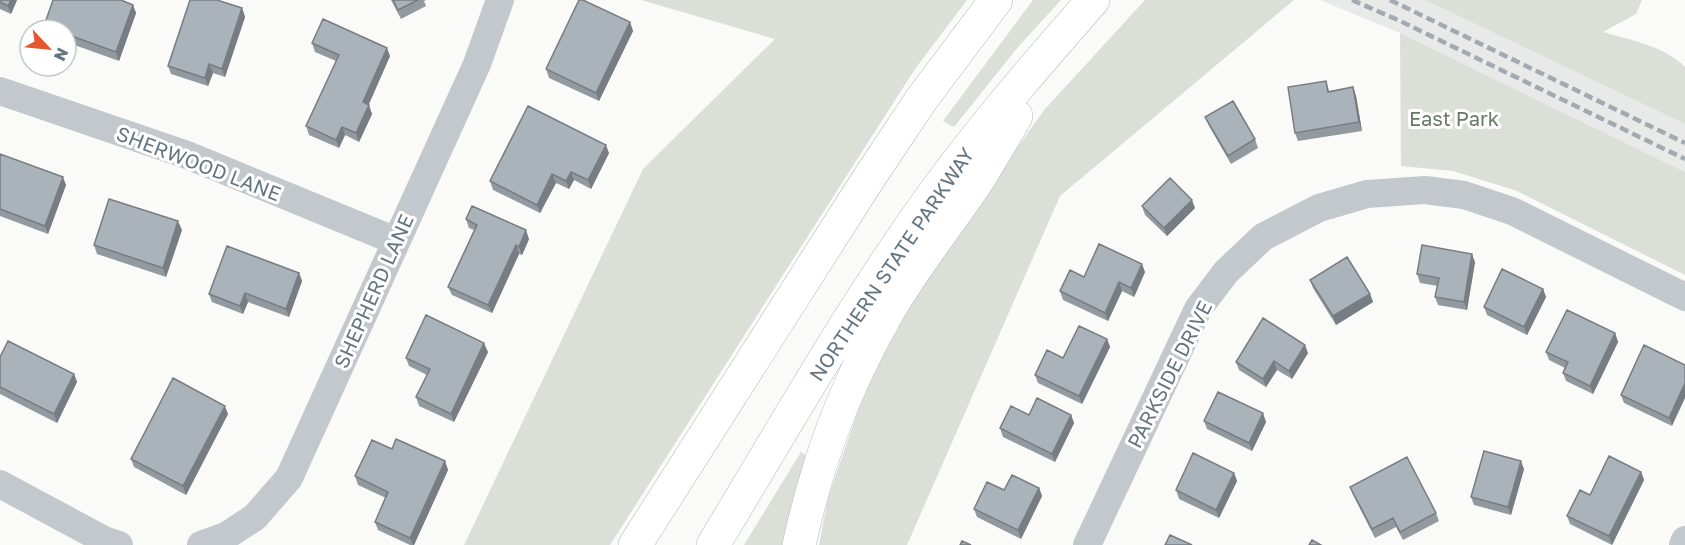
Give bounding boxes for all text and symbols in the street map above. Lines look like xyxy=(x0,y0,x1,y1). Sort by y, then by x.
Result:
north arrow xyxy=(18,18,78,78)
text: N xyxy=(50,45,73,64)
park label: East Park xyxy=(1409,106,1499,130)
street label: SHERWOOD LANE xyxy=(113,121,285,205)
street label: NORTHERN STATE PARKWAY xyxy=(804,143,978,385)
street label: SHEPHERD LANE xyxy=(328,210,418,372)
street label: PARKSIDE DRIVE xyxy=(1122,297,1216,451)

